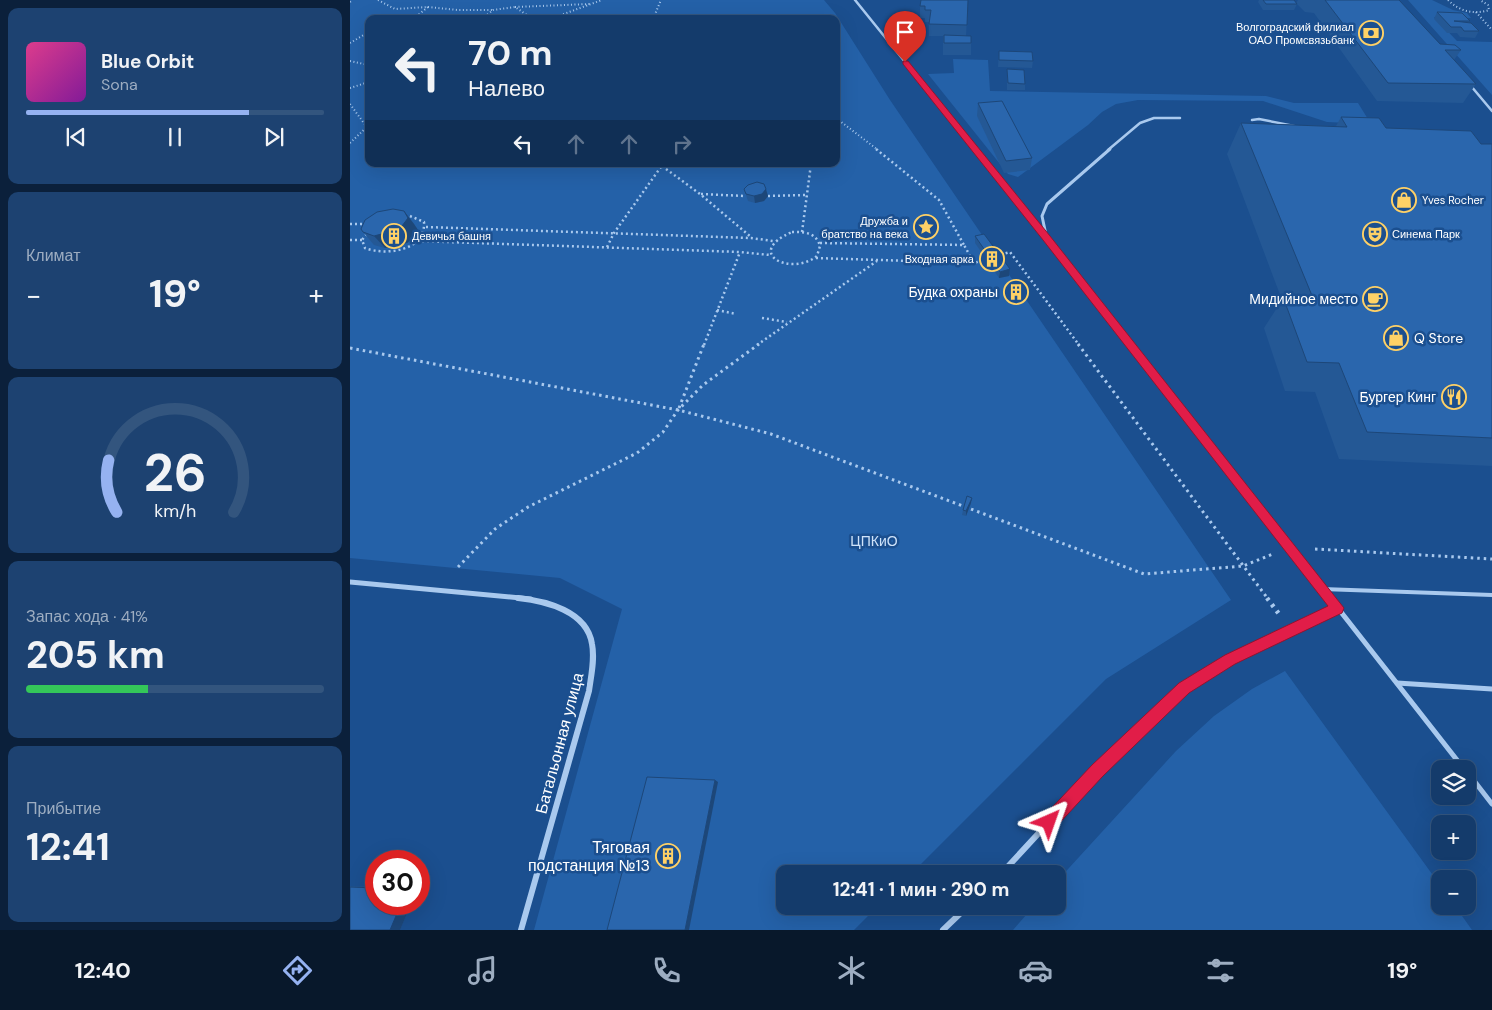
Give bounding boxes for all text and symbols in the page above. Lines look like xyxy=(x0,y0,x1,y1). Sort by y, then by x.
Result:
pin xyxy=(884,11,926,62)
icon: arrive xyxy=(891,18,919,46)
place label: Волгоградский филиал ОАО Промсвязьбанк xyxy=(1236,20,1354,47)
bank icon: Волгоградский филиал ОАО Промсвязьбанк xyxy=(1358,20,1384,46)
text: 70 m xyxy=(468,30,552,76)
icon: left xyxy=(385,35,450,100)
text: Blue Orbit xyxy=(101,49,194,74)
text: Sona xyxy=(101,74,138,95)
text: Налево xyxy=(468,74,545,103)
icon: previous xyxy=(62,123,90,151)
icon: pause xyxy=(161,123,189,151)
icon: next xyxy=(260,123,288,151)
icon: left xyxy=(509,130,537,158)
icon: ahead xyxy=(562,130,590,158)
icon: ahead xyxy=(615,130,643,158)
icon: right xyxy=(668,130,696,158)
shop icon: Yves Rocher xyxy=(1391,187,1417,213)
place label: Yves Rocher xyxy=(1422,193,1484,207)
place label: Дружба и братство на века xyxy=(821,214,909,241)
place icon: Дружба и братство на века xyxy=(913,214,939,240)
theatre icon: Синема Парк xyxy=(1362,221,1388,247)
building icon: Девичья башня xyxy=(381,223,407,249)
place label: Синема Парк xyxy=(1392,227,1460,241)
place label: Девичья башня xyxy=(412,229,491,243)
text: Климат xyxy=(26,245,80,266)
building icon: Входная арка xyxy=(979,246,1005,272)
place label: Входная арка xyxy=(905,252,975,266)
text: 19° xyxy=(149,269,201,319)
text: − xyxy=(26,277,41,314)
text: + xyxy=(309,277,324,314)
building icon: Будка охраны xyxy=(1003,279,1029,305)
place label: Будка охраны xyxy=(908,283,998,301)
cafe icon: Мидийное место xyxy=(1362,286,1388,312)
place label: Мидийное место xyxy=(1249,290,1358,308)
shop icon: Q Store xyxy=(1383,325,1409,351)
place label: Q Store xyxy=(1414,329,1463,347)
restaurant icon: Бургер Кинг xyxy=(1441,384,1467,410)
place label: Бургер Кинг xyxy=(1360,388,1436,406)
text: 26 xyxy=(144,439,206,507)
text: km/h xyxy=(154,499,196,523)
park label: ЦПКиО xyxy=(850,532,898,550)
text: Запас хода · 41% xyxy=(26,606,148,627)
text: 205 km xyxy=(26,630,165,680)
street label: Батальонная улица xyxy=(531,670,588,816)
map controls xyxy=(1431,760,1476,915)
button: layers xyxy=(1431,760,1476,805)
position arrow xyxy=(1022,795,1074,847)
text: Прибытие xyxy=(26,798,101,819)
button: + xyxy=(1431,815,1476,860)
text: 12:41 xyxy=(26,822,110,872)
place label: Тяговая подстанция №13 xyxy=(528,837,650,876)
building icon: Тяговая подстанция №13 xyxy=(655,843,681,869)
speed limit sign: 30 xyxy=(365,850,430,915)
button: − xyxy=(1431,870,1476,915)
text: 12:41 · 1 мин · 290 m xyxy=(833,877,1009,902)
icon: directions xyxy=(280,953,315,988)
icon: music xyxy=(465,953,500,988)
icon: phone xyxy=(649,953,684,988)
icon: climate xyxy=(834,953,869,988)
icon: car xyxy=(1018,953,1053,988)
icon: filters xyxy=(1203,953,1238,988)
text: 12:40 xyxy=(75,956,131,985)
text: 19° xyxy=(1387,956,1417,985)

